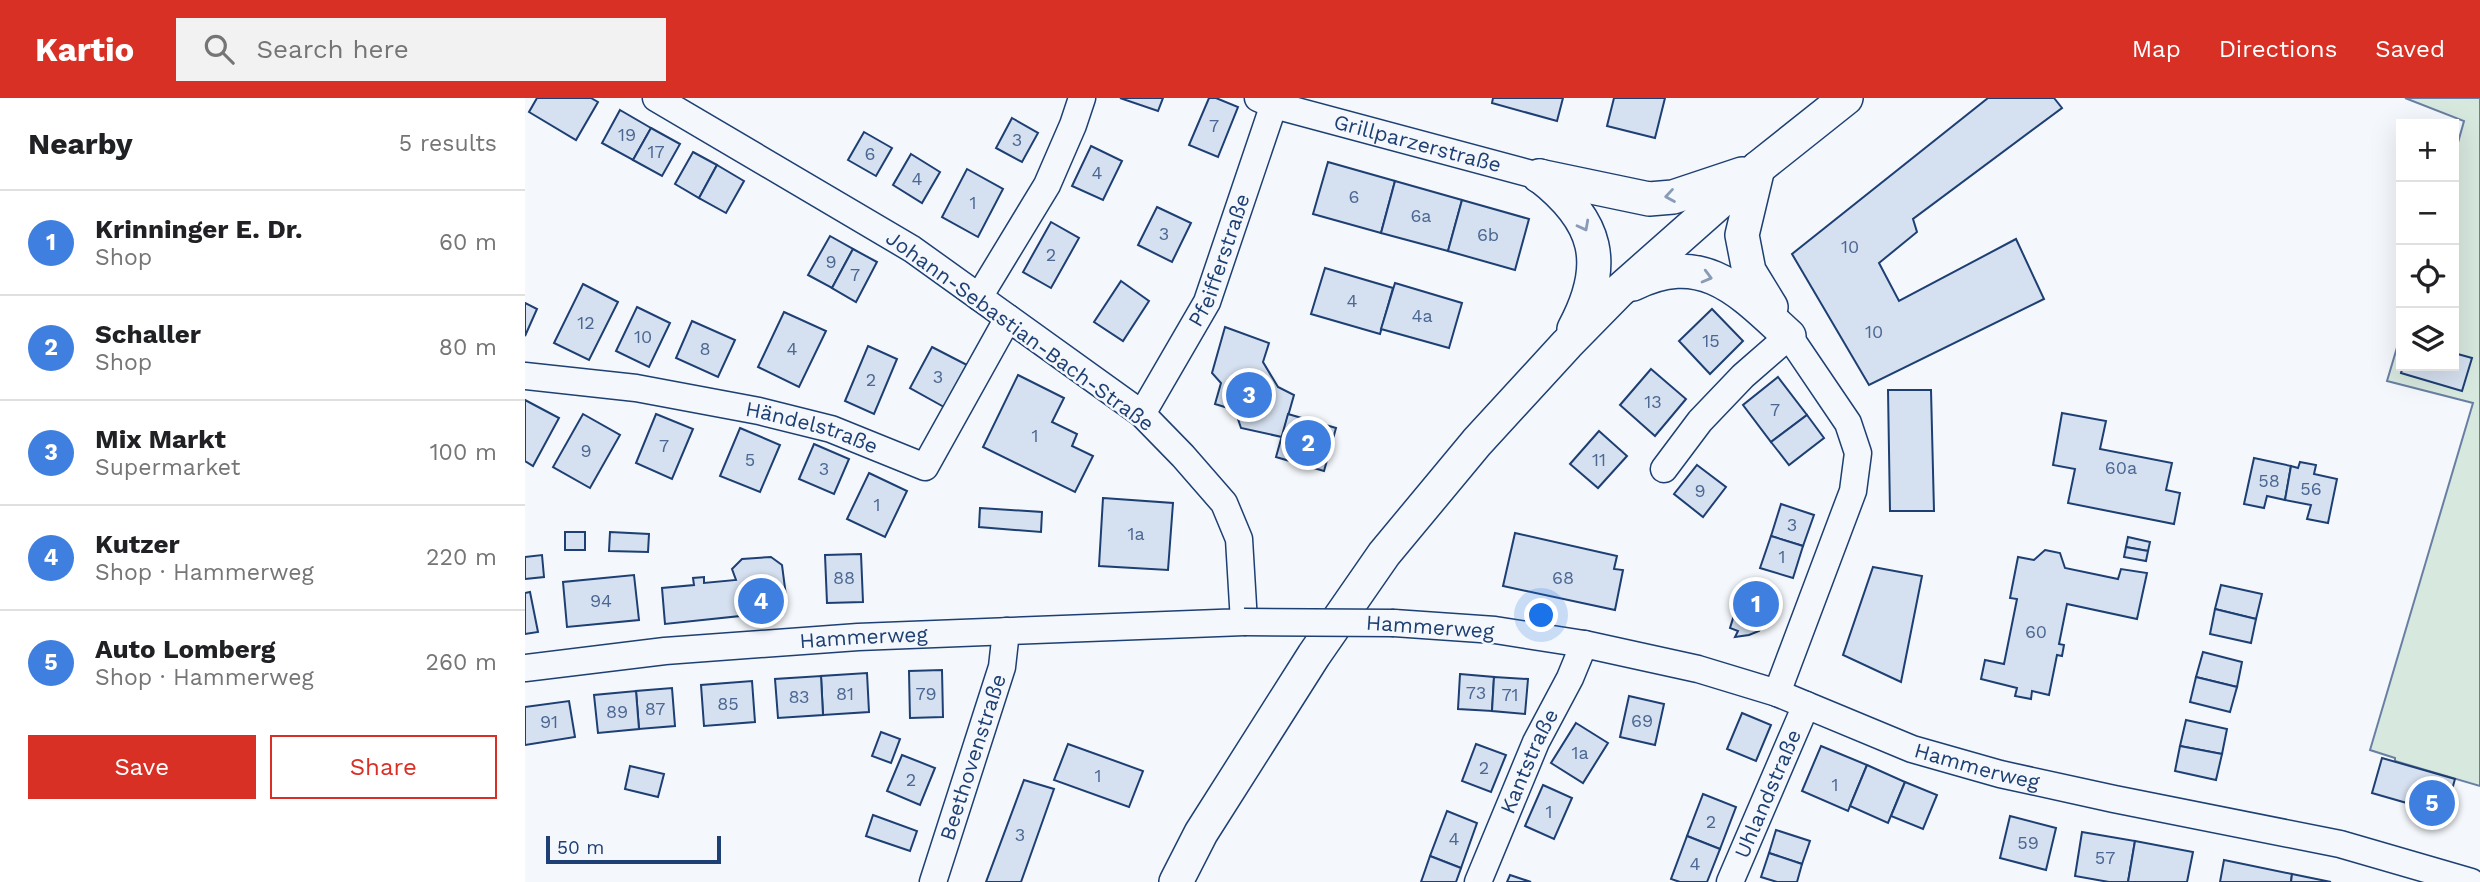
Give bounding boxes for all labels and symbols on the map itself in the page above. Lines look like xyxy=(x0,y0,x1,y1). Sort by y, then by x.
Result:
street label: Grillparzerstraße xyxy=(1331,109,1504,177)
house number: 7 xyxy=(1209,115,1219,136)
house number: 19 xyxy=(618,124,636,145)
house number: 3 xyxy=(1012,129,1022,150)
house number: 17 xyxy=(647,141,665,162)
house number: 6 xyxy=(865,143,875,164)
house number: 4 xyxy=(1092,162,1103,183)
house number: 4 xyxy=(912,168,923,189)
house number: 6 xyxy=(1349,186,1359,207)
one-way arrow xyxy=(1664,188,1676,203)
street label: Pfeifferstraße xyxy=(1182,190,1255,331)
house number: 1 xyxy=(969,192,977,213)
house number: 6a xyxy=(1410,205,1432,226)
one-way arrow xyxy=(1576,218,1589,231)
house number: 3 xyxy=(1159,223,1169,244)
house number: 6b xyxy=(1477,224,1499,245)
street label: Johann-Sebastian-Bach-Straße xyxy=(881,225,1159,436)
house number: 10 xyxy=(1841,236,1859,257)
house number: 2 xyxy=(1046,244,1056,265)
house number: 9 xyxy=(825,251,837,272)
house number: 7 xyxy=(850,264,860,285)
one-way arrow xyxy=(1701,269,1713,283)
house number: 4 xyxy=(1347,290,1358,311)
house number: 4a xyxy=(1411,305,1433,326)
house number: 12 xyxy=(577,312,595,333)
house number: 10 xyxy=(1865,321,1883,342)
house number: 10 xyxy=(634,326,652,347)
house number: 15 xyxy=(1702,330,1720,351)
house number: 8 xyxy=(699,338,711,359)
house number: 4 xyxy=(787,338,798,359)
house number: 3 xyxy=(933,366,943,387)
house number: 2 xyxy=(866,369,876,390)
pin: 3 xyxy=(1226,369,1272,421)
house number: 13 xyxy=(1644,391,1662,412)
street label: Händelstraße xyxy=(744,396,882,459)
house number: 7 xyxy=(1770,399,1780,420)
pin: 2 xyxy=(1285,417,1331,469)
house number: 1 xyxy=(1031,425,1039,446)
house number: 7 xyxy=(659,435,669,456)
house number: 9 xyxy=(580,440,592,461)
house number: 5 xyxy=(745,449,755,470)
house number: 11 xyxy=(1592,449,1606,470)
house number: 60a xyxy=(2105,457,2137,478)
house number: 3 xyxy=(819,458,829,479)
house number: 58 xyxy=(2258,470,2280,491)
house number: 56 xyxy=(2300,478,2322,499)
house number: 9 xyxy=(1694,480,1706,501)
house number: 1 xyxy=(873,494,881,515)
house number: 3 xyxy=(1787,514,1797,535)
house number: 1a xyxy=(1127,523,1145,544)
house number: 1 xyxy=(1778,546,1786,567)
house number: 88 xyxy=(833,567,855,588)
house number: 68 xyxy=(1552,567,1574,588)
pin: 4 xyxy=(738,575,784,627)
pin: 1 xyxy=(1733,578,1779,630)
house number: 94 xyxy=(590,590,612,611)
your location xyxy=(1524,598,1558,632)
street label: Hammerweg xyxy=(1365,610,1496,644)
street label: Hammerweg xyxy=(798,621,929,653)
house number: 60 xyxy=(2025,621,2047,642)
street label: Beethovenstraße xyxy=(934,671,1011,843)
house number: 73 xyxy=(1466,682,1486,703)
house number: 81 xyxy=(836,683,854,704)
house number: 79 xyxy=(915,683,937,704)
house number: 71 xyxy=(1501,684,1519,705)
house number: 83 xyxy=(788,686,810,707)
house number: 85 xyxy=(717,693,739,714)
house number: 87 xyxy=(645,698,665,719)
house number: 89 xyxy=(606,701,628,722)
street label: Kantstraße xyxy=(1495,704,1563,817)
house number: 69 xyxy=(1631,710,1653,731)
house number: 91 xyxy=(540,711,558,732)
street label: Uhlandstraße xyxy=(1729,726,1806,862)
street label: Hammerweg xyxy=(1912,737,2043,794)
house number: 1a xyxy=(1571,742,1589,763)
house number: 2 xyxy=(1479,757,1489,778)
house number: 1 xyxy=(1094,765,1102,786)
house number: 2 xyxy=(906,769,916,790)
house number: 1 xyxy=(1831,774,1839,795)
pin: 5 xyxy=(2409,777,2455,829)
house number: 1 xyxy=(1545,801,1553,822)
house number: 2 xyxy=(1706,811,1716,832)
house number: 3 xyxy=(1015,824,1025,845)
house number: 4 xyxy=(1449,828,1460,849)
house number: 59 xyxy=(2017,832,2039,853)
scale bar xyxy=(546,833,721,865)
house number: 57 xyxy=(2095,847,2115,868)
house number: 4 xyxy=(1690,853,1701,874)

